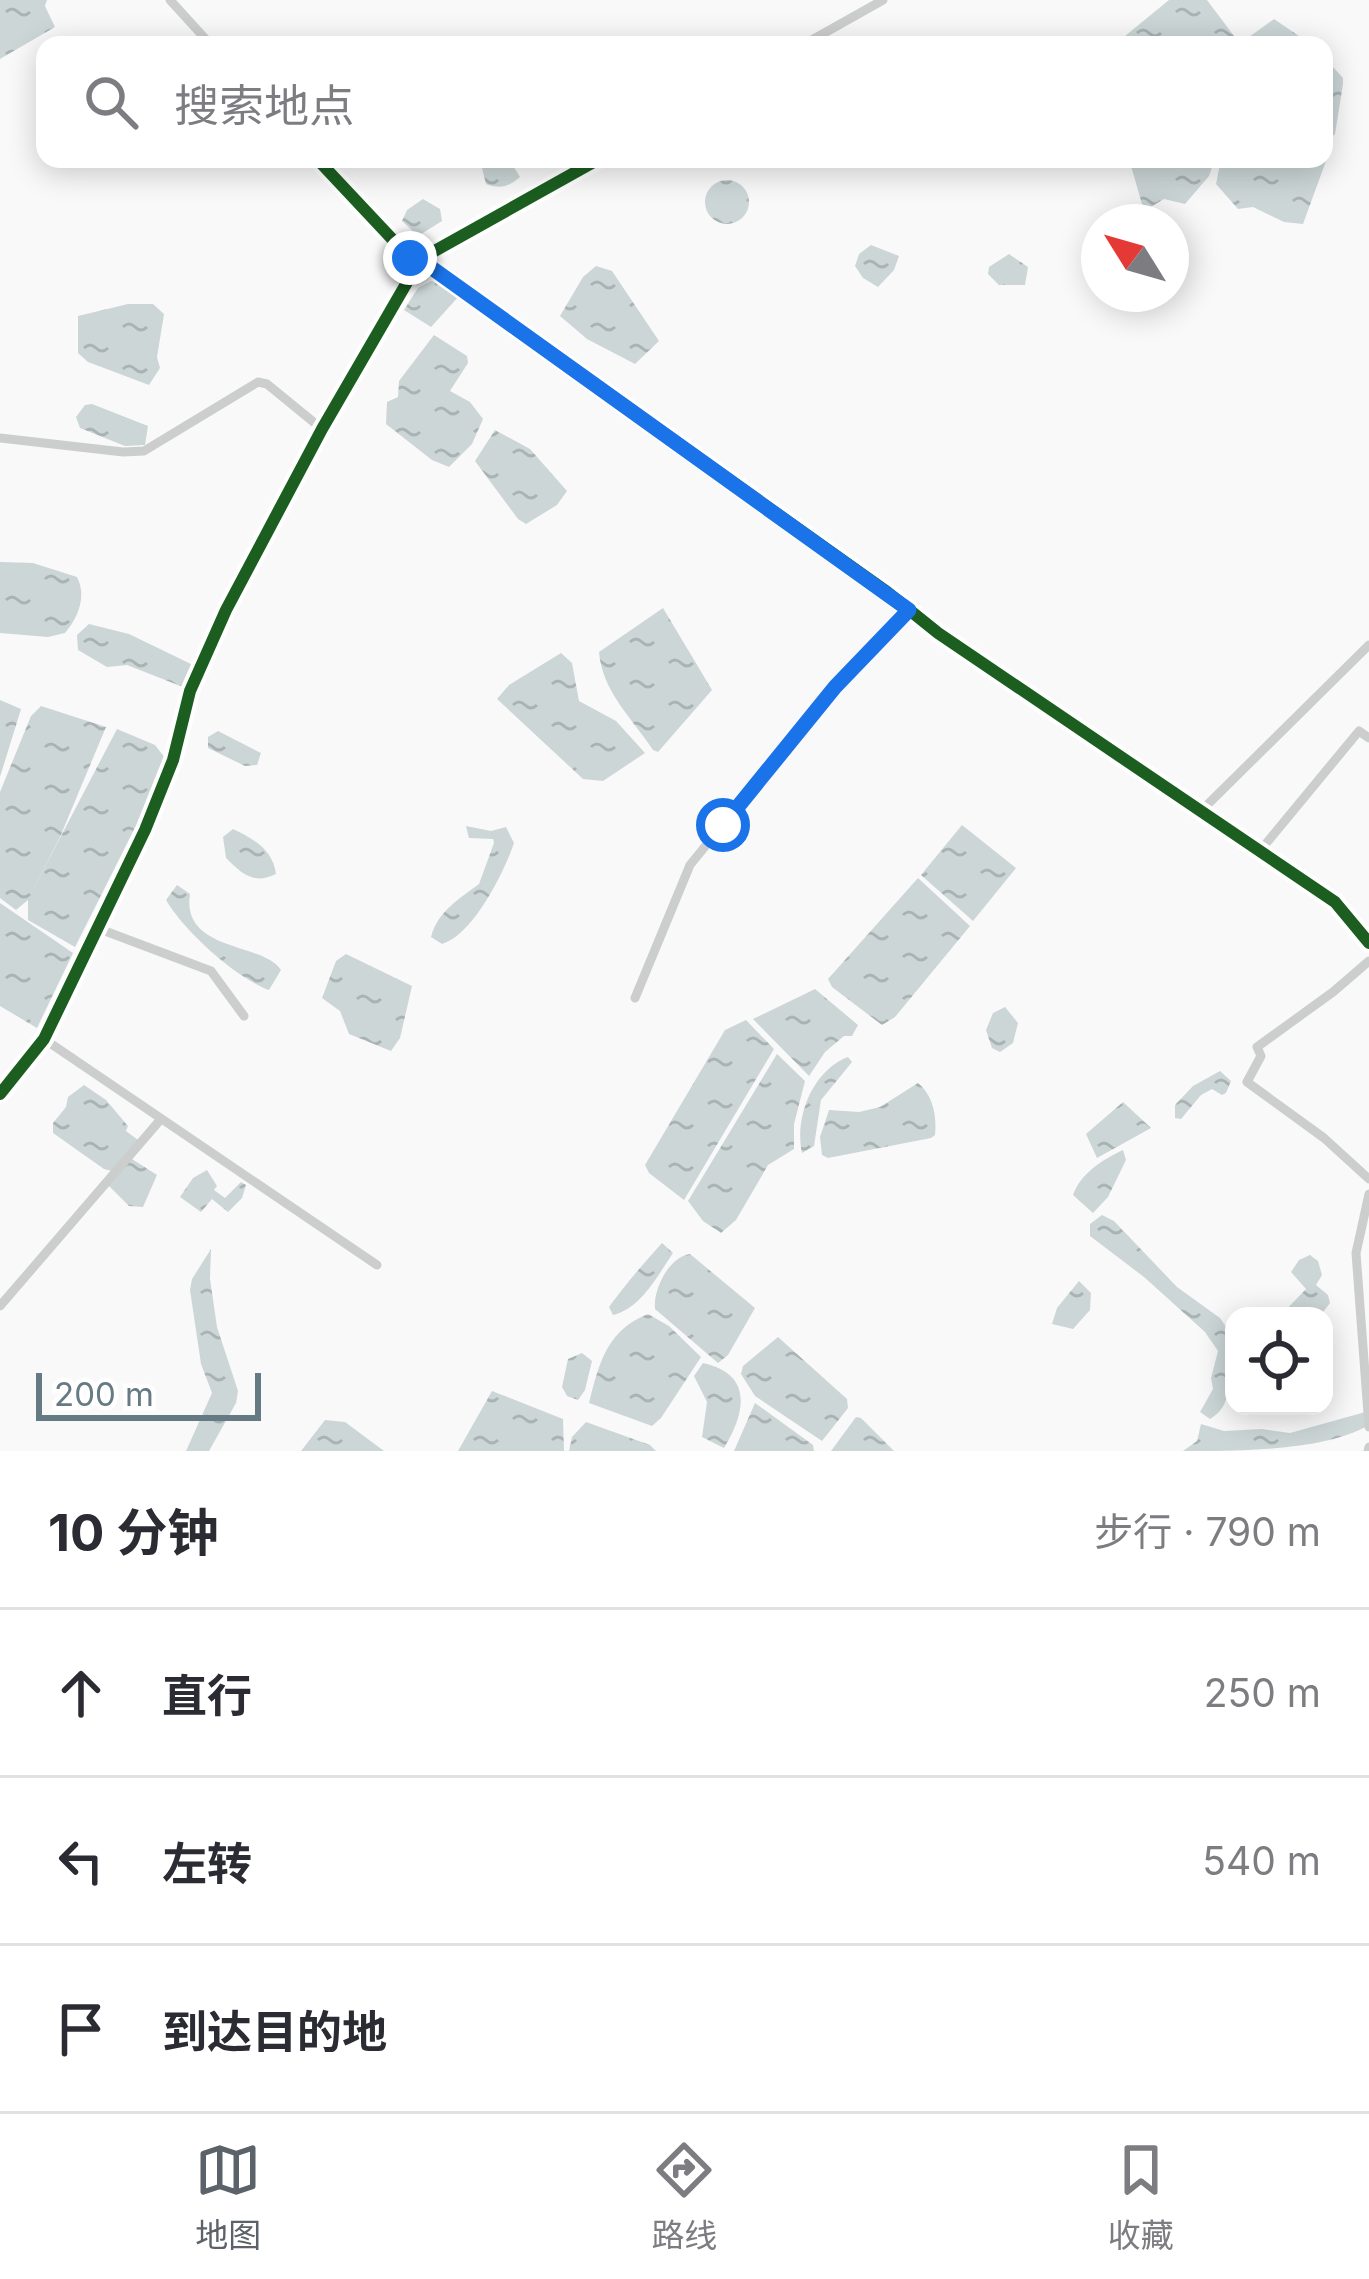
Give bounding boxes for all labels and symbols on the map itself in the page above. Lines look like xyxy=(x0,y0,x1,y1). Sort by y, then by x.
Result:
north arrow xyxy=(1081,204,1189,312)
route end xyxy=(383,231,437,285)
route start xyxy=(696,798,750,852)
scale bar xyxy=(36,1367,261,1420)

